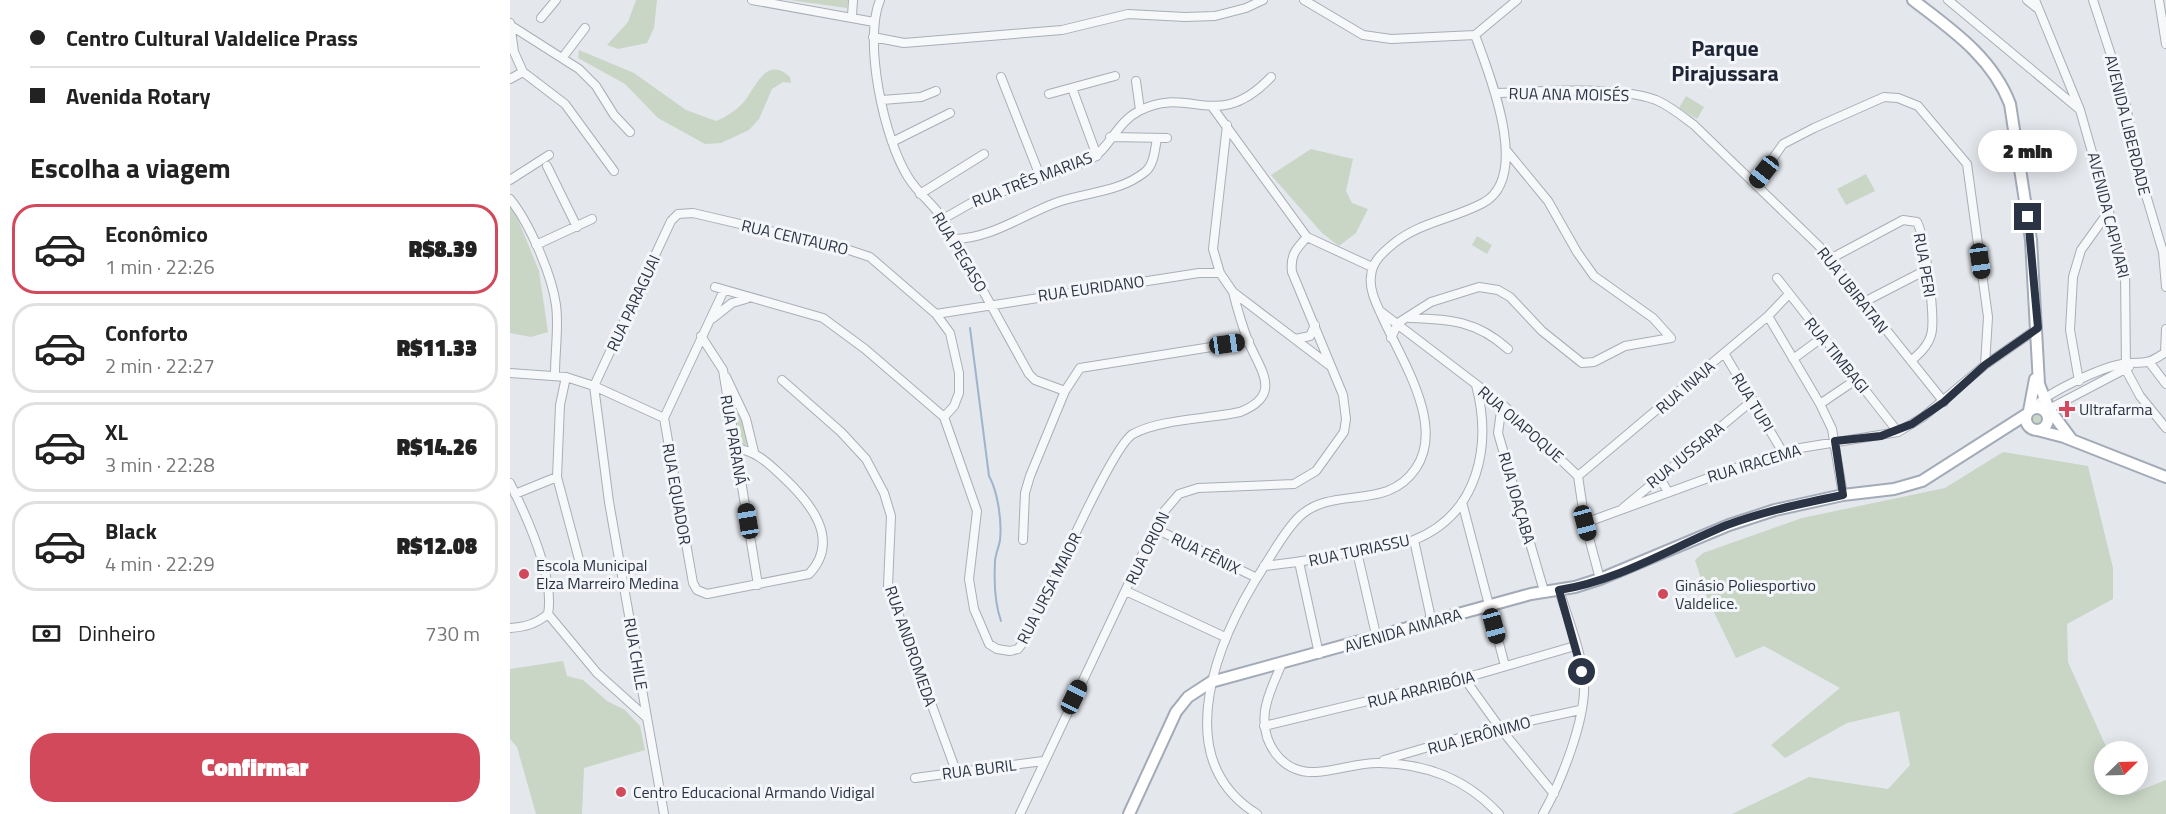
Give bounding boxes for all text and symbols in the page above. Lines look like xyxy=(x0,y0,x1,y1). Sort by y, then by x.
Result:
text: Centro Cultural Valdelice Prass xyxy=(66,21,358,55)
district label: Parque Pirajussara xyxy=(1671,31,1779,90)
street label: AVENIDA LIBERDADE xyxy=(2099,52,2157,198)
text: Avenida Rotary xyxy=(66,79,211,113)
street label: RUA ANA MOISÉS xyxy=(1509,81,1629,107)
callout: 2 min xyxy=(1978,130,2078,172)
text: 2 min xyxy=(2003,135,2052,166)
street label: RUA TRÊS MARIAS xyxy=(968,145,1096,213)
text: Escolha a viagem xyxy=(30,147,231,188)
street label: AVENIDA CAPIVARI xyxy=(2082,150,2136,280)
car xyxy=(1746,152,1782,192)
route end xyxy=(2014,203,2041,230)
street label: RUA PEGASO xyxy=(927,207,993,297)
street label: RUA CENTAURO xyxy=(739,213,851,261)
text: Econômico xyxy=(105,217,208,251)
icon: car xyxy=(33,222,87,276)
street label: RUA PERI xyxy=(1908,231,1942,299)
text: R$8.39 xyxy=(409,232,477,266)
street label: RUA UBIRATAN xyxy=(1812,242,1894,338)
car xyxy=(1969,242,1991,280)
text: 1 min · 22:26 xyxy=(105,251,215,282)
street label: RUA PARAGUAI xyxy=(600,251,666,355)
street label: RUA EURIDANO xyxy=(1036,269,1146,307)
street label: RUA TIMBAGI xyxy=(1799,312,1875,398)
text: Conforto xyxy=(105,316,188,350)
icon: car xyxy=(33,321,87,375)
text: R$11.33 xyxy=(397,331,477,365)
car xyxy=(1208,333,1246,355)
text: 2 min · 22:27 xyxy=(105,350,215,381)
street label: RUA INAJA xyxy=(1650,354,1720,420)
street label: RUA TUPI xyxy=(1726,368,1780,436)
street label: RUA OIAPOQUE xyxy=(1473,380,1569,468)
street label: RUA PARANÁ xyxy=(714,393,754,487)
place label: Ultrafarma xyxy=(2079,397,2152,421)
marker: Ultrafarma xyxy=(2060,402,2074,416)
text: XL xyxy=(105,415,128,449)
street label: RUA JUSSARA xyxy=(1641,416,1729,494)
icon: car xyxy=(33,420,87,474)
text: R$14.26 xyxy=(397,430,477,464)
street label: RUA IRACEMA xyxy=(1704,437,1804,489)
street label: RUA EQUADOR xyxy=(656,441,698,547)
text: 3 min · 22:28 xyxy=(105,449,215,480)
street label: RUA JOAÇABA xyxy=(1492,449,1542,547)
car xyxy=(736,502,760,540)
car xyxy=(1572,503,1598,543)
street label: RUA ORION xyxy=(1119,507,1175,589)
text: Black xyxy=(105,514,157,548)
icon: car xyxy=(33,519,87,573)
street label: RUA FÊNIX xyxy=(1167,526,1245,580)
street label: RUA URSA MAIOR xyxy=(1011,528,1087,648)
street label: RUA TURIASSU xyxy=(1306,528,1412,572)
text: R$12.08 xyxy=(397,529,477,563)
text: 4 min · 22:29 xyxy=(105,548,215,579)
place label: Escola Municipal Elza Marreiro Medina xyxy=(536,553,679,595)
marker: Escola Municipal Elza Marreiro Medina xyxy=(517,567,531,581)
place label: Ginásio Poliesportivo Valdelice. xyxy=(1675,573,1816,615)
street label: RUA ANDROMEDA xyxy=(879,582,943,710)
marker: Ginásio Poliesportivo Valdelice. xyxy=(1656,587,1670,601)
street label: AVENIDA AIMARA xyxy=(1342,602,1465,658)
car xyxy=(1481,606,1507,646)
text: Dinheiro xyxy=(78,616,156,650)
street label: RUA CHILE xyxy=(618,616,654,692)
icon: cash xyxy=(30,617,63,650)
text: 730 m xyxy=(425,618,480,649)
route start xyxy=(1568,658,1595,685)
street label: RUA ARARIBÓIA xyxy=(1365,664,1478,714)
car xyxy=(1058,677,1090,717)
street label: RUA JERÔNIMO xyxy=(1425,710,1533,760)
button: Confirmar xyxy=(30,733,480,802)
north arrow xyxy=(2094,741,2148,795)
map controls xyxy=(2094,741,2148,795)
street label: RUA BURIL xyxy=(940,752,1018,785)
place label: Centro Educacional Armando Vidigal xyxy=(633,780,875,804)
marker: Centro Educacional Armando Vidigal xyxy=(614,785,628,799)

